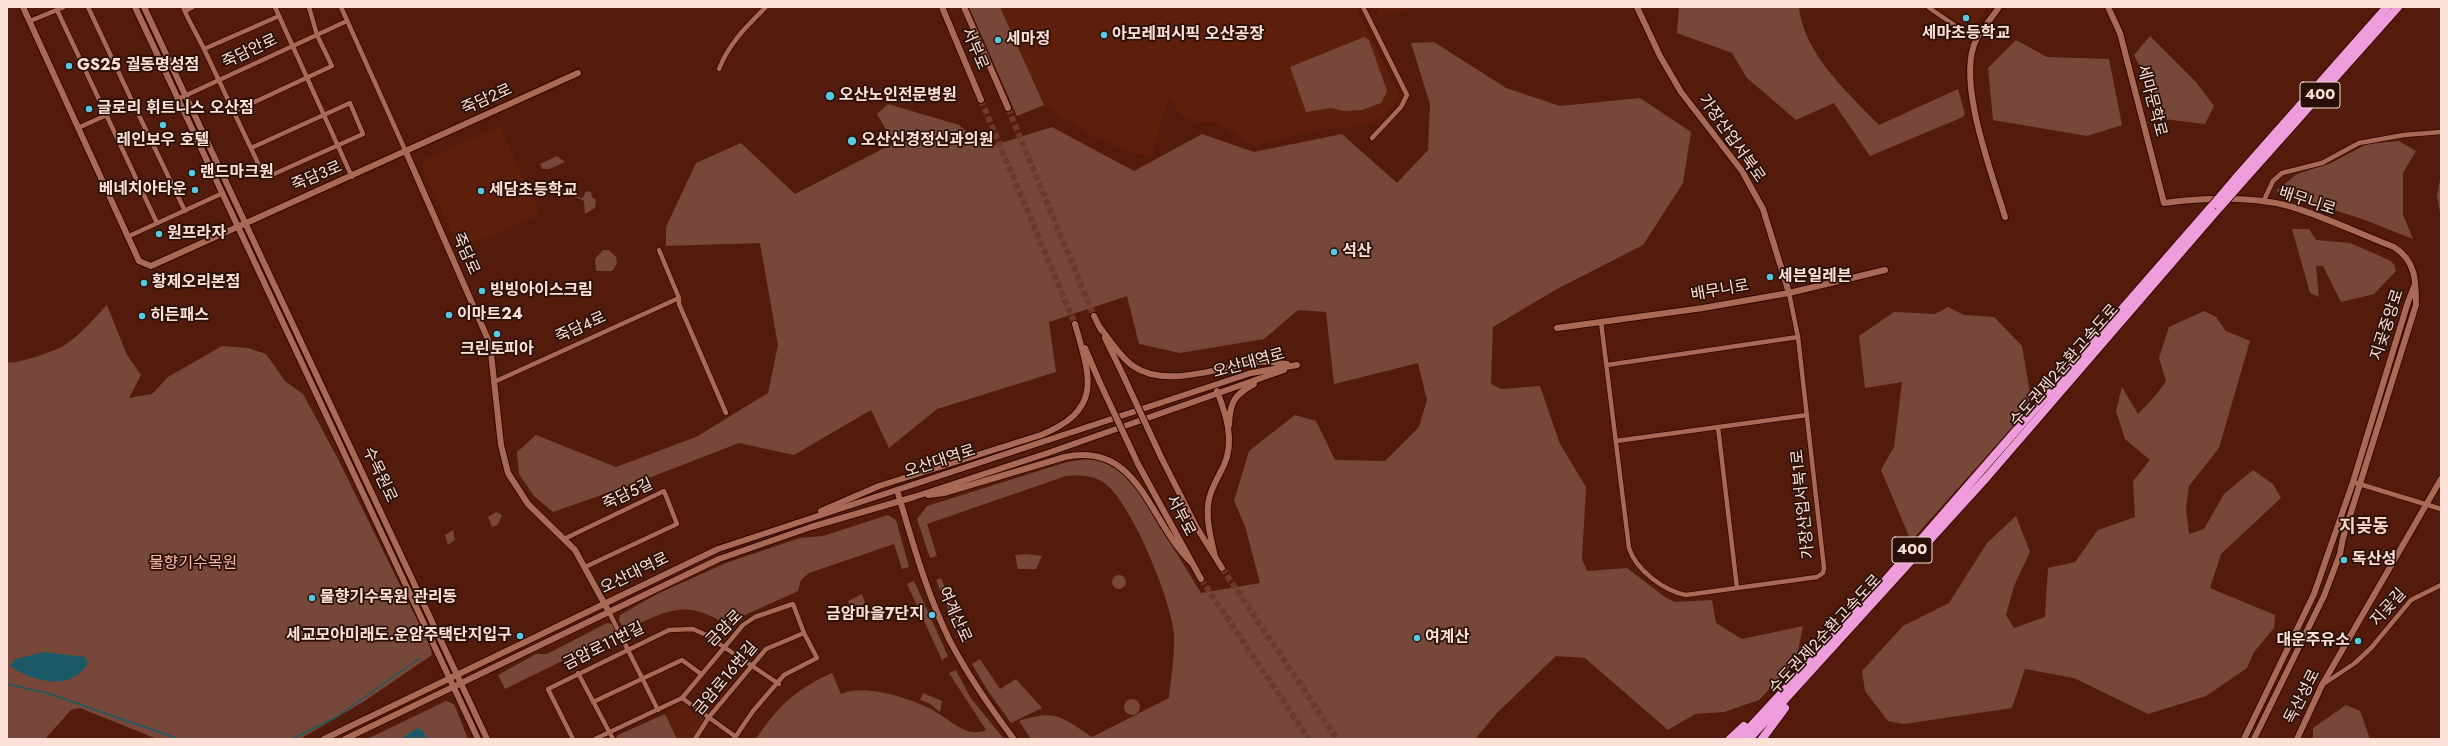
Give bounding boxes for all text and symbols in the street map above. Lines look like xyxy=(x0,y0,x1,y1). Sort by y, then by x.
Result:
marker: 세마초등학교 xyxy=(1961,13,1971,23)
place label: 세마초등학교 xyxy=(1922,24,2010,44)
street label: 서부로 xyxy=(957,25,991,73)
place label: 아모레퍼시픽 오산공장 xyxy=(1112,25,1264,45)
place label: 세마정 xyxy=(1006,30,1050,50)
marker: 아모레퍼시픽 오산공장 xyxy=(1099,30,1109,40)
street label: 죽담안로 xyxy=(219,31,281,73)
marker: 세마정 xyxy=(993,35,1003,45)
place label: GS25 궐동명성점 xyxy=(77,56,199,76)
marker: GS25 궐동명성점 xyxy=(64,61,74,71)
street label: 세마문학로 xyxy=(2132,63,2170,139)
street label: 죽담2로 xyxy=(459,80,515,120)
road number: 400 xyxy=(2300,82,2340,108)
place label: 오산노인전문병원 xyxy=(839,86,957,106)
marker: 오산노인전문병원 xyxy=(824,90,836,102)
street label: 가장산업서북로 xyxy=(1694,91,1768,187)
place label: 글로리 휘트니스 오산점 xyxy=(97,99,254,119)
marker: 글로리 휘트니스 오산점 xyxy=(84,104,94,114)
marker: 레인보우 호텔 xyxy=(158,120,168,130)
place label: 레인보우 호텔 xyxy=(116,131,210,151)
place label: 오산신경정신과의원 xyxy=(861,131,993,151)
marker: 오산신경정신과의원 xyxy=(846,135,858,147)
street label: 죽담3로 xyxy=(289,158,345,196)
place label: 랜드마크원 xyxy=(200,163,274,183)
marker: 랜드마크원 xyxy=(187,168,197,178)
place label: 베네치아타운 xyxy=(99,180,187,200)
place label: 세담초등학교 xyxy=(489,181,577,201)
street label: 배무니로 xyxy=(2276,184,2338,220)
marker: 베네치아타운 xyxy=(190,185,200,195)
marker: 세담초등학교 xyxy=(476,186,486,196)
place label: 원프라자 xyxy=(167,224,226,244)
marker: 원프라자 xyxy=(154,229,164,239)
street label: 죽담로 xyxy=(447,230,483,278)
place label: 석산 xyxy=(1342,242,1371,262)
marker: 석산 xyxy=(1329,247,1339,257)
place label: 세븐일레븐 xyxy=(1778,267,1852,287)
marker: 세븐일레븐 xyxy=(1765,272,1775,282)
place label: 황제오리본점 xyxy=(152,273,240,293)
street label: 배무니로 xyxy=(1689,276,1751,306)
marker: 황제오리본점 xyxy=(139,278,149,288)
place label: 빙빙아이스크림 xyxy=(490,281,593,301)
marker: 빙빙아이스크림 xyxy=(477,286,487,296)
street label: 지곶중앙로 xyxy=(2367,287,2409,363)
street label: 수도권제2순환고속도로 xyxy=(2006,301,2124,431)
place label: 이마트24 xyxy=(457,305,523,325)
place label: 히든패스 xyxy=(150,306,209,326)
street label: 죽담4로 xyxy=(553,308,609,348)
marker: 이마트24 xyxy=(444,310,454,320)
marker: 히든패스 xyxy=(137,311,147,321)
marker: 크린토피아 xyxy=(492,329,502,339)
place label: 크린토피아 xyxy=(460,340,534,360)
street label: 오산대역로 xyxy=(1211,345,1287,383)
street label: 오산대역로 xyxy=(902,441,978,483)
street label: 수목원로 xyxy=(358,444,400,506)
street label: 가장산업서북1로 xyxy=(1789,448,1819,560)
street label: 죽담5길 xyxy=(600,475,656,515)
street label: 서부로 xyxy=(1161,492,1199,540)
district label: 지곶동 xyxy=(2339,517,2389,539)
road number: 400 xyxy=(1892,537,1932,563)
street label: 오산대역로 xyxy=(598,549,672,599)
place label: 독산성 xyxy=(2352,550,2396,570)
park label: 물향기수목원 xyxy=(149,554,237,574)
marker: 독산성 xyxy=(2339,555,2349,565)
street label: 수도권제2순환고속도로 xyxy=(1766,571,1886,699)
street label: 여계산로 xyxy=(933,584,975,646)
street label: 지곶길 xyxy=(2367,585,2411,631)
place label: 물향기수목원 관리동 xyxy=(320,588,457,608)
marker: 물향기수목원 관리동 xyxy=(307,593,317,603)
place label: 금암마을7단지 xyxy=(826,605,924,625)
street label: 금암로 xyxy=(703,607,747,651)
marker: 금암마을7단지 xyxy=(927,610,937,620)
street label: 금암로11번길 xyxy=(560,619,648,675)
place label: 세교모아미래도.운암주택단지입구 xyxy=(286,626,512,646)
place label: 여계산 xyxy=(1425,628,1469,648)
marker: 세교모아미래도.운암주택단지입구 xyxy=(515,631,525,641)
place label: 대운주유소 xyxy=(2276,631,2350,651)
marker: 여계산 xyxy=(1412,633,1422,643)
marker: 대운주유소 xyxy=(2353,636,2363,646)
street label: 금암로16번길 xyxy=(690,638,762,720)
street label: 독산성로 xyxy=(2281,666,2325,728)

